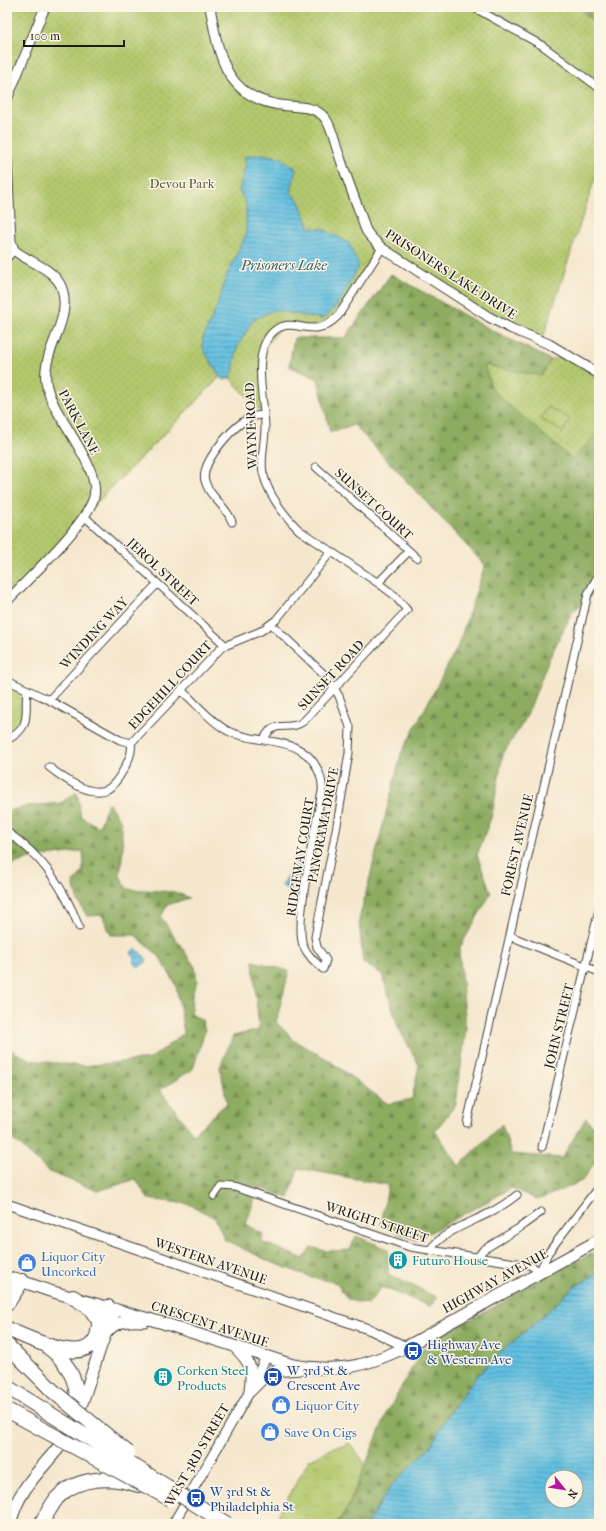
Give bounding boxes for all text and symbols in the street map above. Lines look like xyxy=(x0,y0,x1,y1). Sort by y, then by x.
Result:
scale bar xyxy=(24,22,124,48)
text: 100 m xyxy=(30,29,60,43)
park label: Devou Park xyxy=(150,176,215,191)
street label: PRISONERS LAKE DRIVE xyxy=(383,226,519,322)
water label: Prisoners Lake xyxy=(240,257,327,274)
street label: WAYNE ROAD xyxy=(242,382,260,471)
street label: PARK LANE xyxy=(56,387,102,457)
street label: SUNSET COURT xyxy=(332,465,416,543)
street label: JEROL STREET xyxy=(123,534,202,609)
street label: WINDING WAY xyxy=(56,593,132,673)
street label: EDGEHILL COURT xyxy=(125,637,215,732)
street label: SUNSET ROAD xyxy=(295,637,367,713)
street label: PANORAMA DRIVE xyxy=(304,766,342,884)
street label: FOREST AVENUE xyxy=(498,792,536,898)
street label: RIDGEWAY COURT xyxy=(283,796,317,917)
street label: JOHN STREET xyxy=(541,982,577,1071)
street label: WRIGHT STREET xyxy=(323,1198,431,1246)
street label: WESTERN AVENUE xyxy=(152,1234,269,1287)
street label: HIGHWAY AVENUE xyxy=(440,1246,550,1316)
place label: Liquor City Uncorked xyxy=(41,1249,106,1279)
building icon: Futuro House xyxy=(387,1249,409,1271)
shop icon: Liquor City Uncorked xyxy=(16,1252,38,1274)
place label: Futuro House xyxy=(412,1253,489,1268)
street label: CRESCENT AVENUE xyxy=(149,1298,271,1350)
place label: Highway Ave & Western Ave xyxy=(427,1337,512,1367)
bus stop icon: Highway Ave & Western Ave xyxy=(402,1340,424,1362)
place label: Corken Steel Products xyxy=(177,1363,249,1393)
place label: W 3rd St & Crescent Ave xyxy=(286,1363,361,1393)
building icon: Corken Steel Products xyxy=(152,1366,174,1388)
bus stop icon: W 3rd St & Crescent Ave xyxy=(262,1366,284,1388)
shop icon: Liquor City xyxy=(270,1394,292,1416)
place label: Liquor City xyxy=(295,1398,360,1413)
street label: WEST 3RD STREET xyxy=(161,1401,233,1510)
shop icon: Save On Cigs xyxy=(259,1421,281,1443)
place label: Save On Cigs xyxy=(284,1425,357,1440)
north arrow xyxy=(544,1469,584,1509)
place label: W 3rd St & Philadelphia St xyxy=(209,1484,294,1514)
bus stop icon: W 3rd St & Philadelphia St xyxy=(185,1487,207,1509)
text: N xyxy=(564,1487,580,1501)

